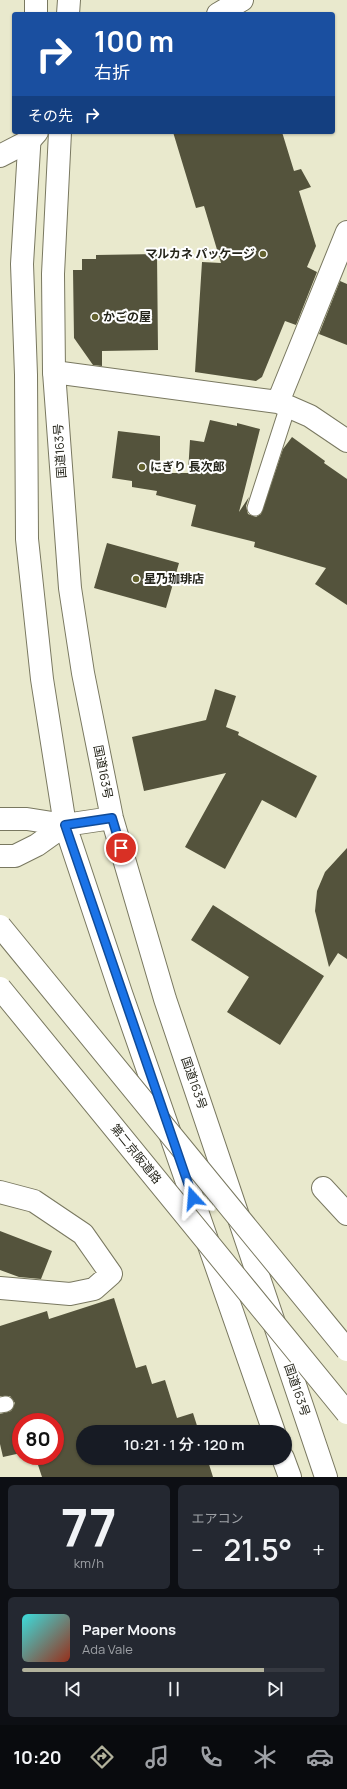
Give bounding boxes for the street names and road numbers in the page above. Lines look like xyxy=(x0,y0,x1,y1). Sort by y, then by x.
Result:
street label: 国道163号 xyxy=(49,423,70,479)
street label: 国道163号 xyxy=(90,743,117,800)
street label: 国道163号 xyxy=(178,1054,211,1111)
street label: 第二京阪道路 xyxy=(107,1120,166,1187)
street label: 国道163号 xyxy=(281,1361,314,1418)

